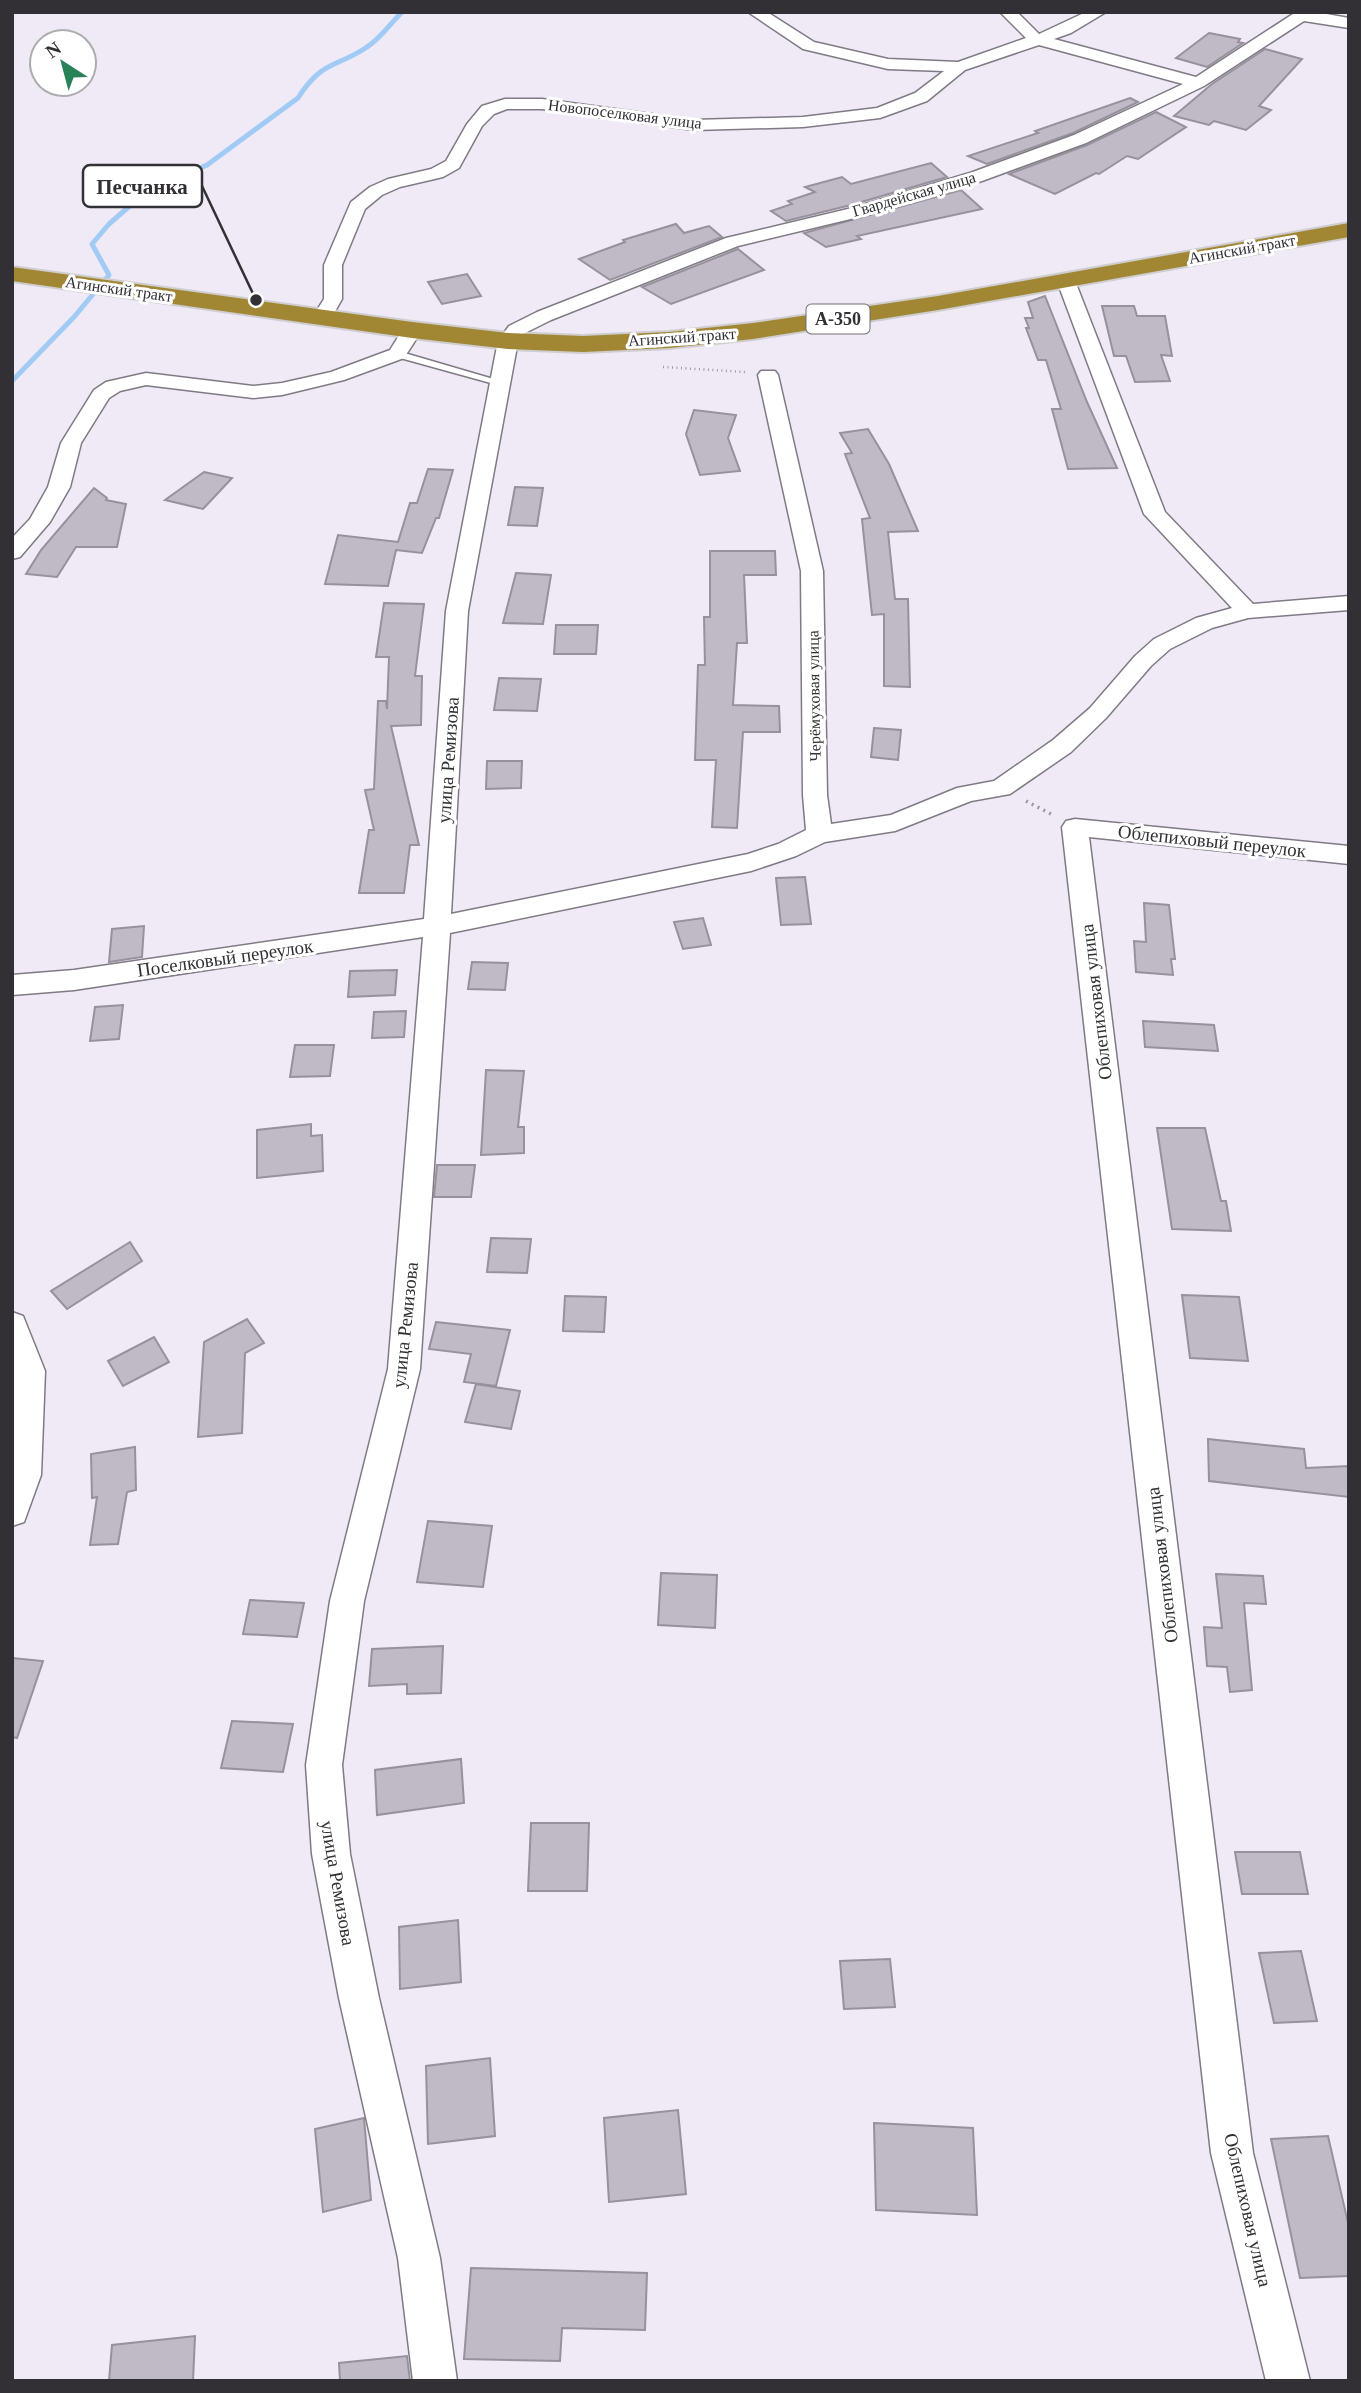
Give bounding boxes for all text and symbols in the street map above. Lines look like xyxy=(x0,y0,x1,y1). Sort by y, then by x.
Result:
north arrow xyxy=(28,28,98,98)
text: N xyxy=(42,37,65,62)
street label: Новопоселковая улица xyxy=(547,96,703,133)
callout: Песчанка xyxy=(83,165,202,207)
street label: Гвардейская улица xyxy=(850,168,978,221)
text: Песчанка xyxy=(96,175,188,199)
street label: Агинский тракт xyxy=(1187,231,1297,268)
street label: Агинский тракт xyxy=(64,273,174,306)
road number: А-350 xyxy=(806,304,870,334)
street label: Агинский тракт xyxy=(627,325,737,350)
street label: Черёмуховая улица xyxy=(804,630,825,762)
street label: улица Ремизова xyxy=(433,696,463,824)
street label: Облепиховый переулок xyxy=(1117,821,1308,861)
street label: Облепиховая улица xyxy=(1076,922,1116,1081)
street label: Поселковый переулок xyxy=(136,935,315,981)
street label: улица Ремизова xyxy=(388,1260,422,1389)
street label: Облепиховая улица xyxy=(1142,1485,1182,1644)
street label: улица Ремизова xyxy=(317,1819,359,1948)
street label: Облепиховая улица xyxy=(1220,2131,1276,2289)

